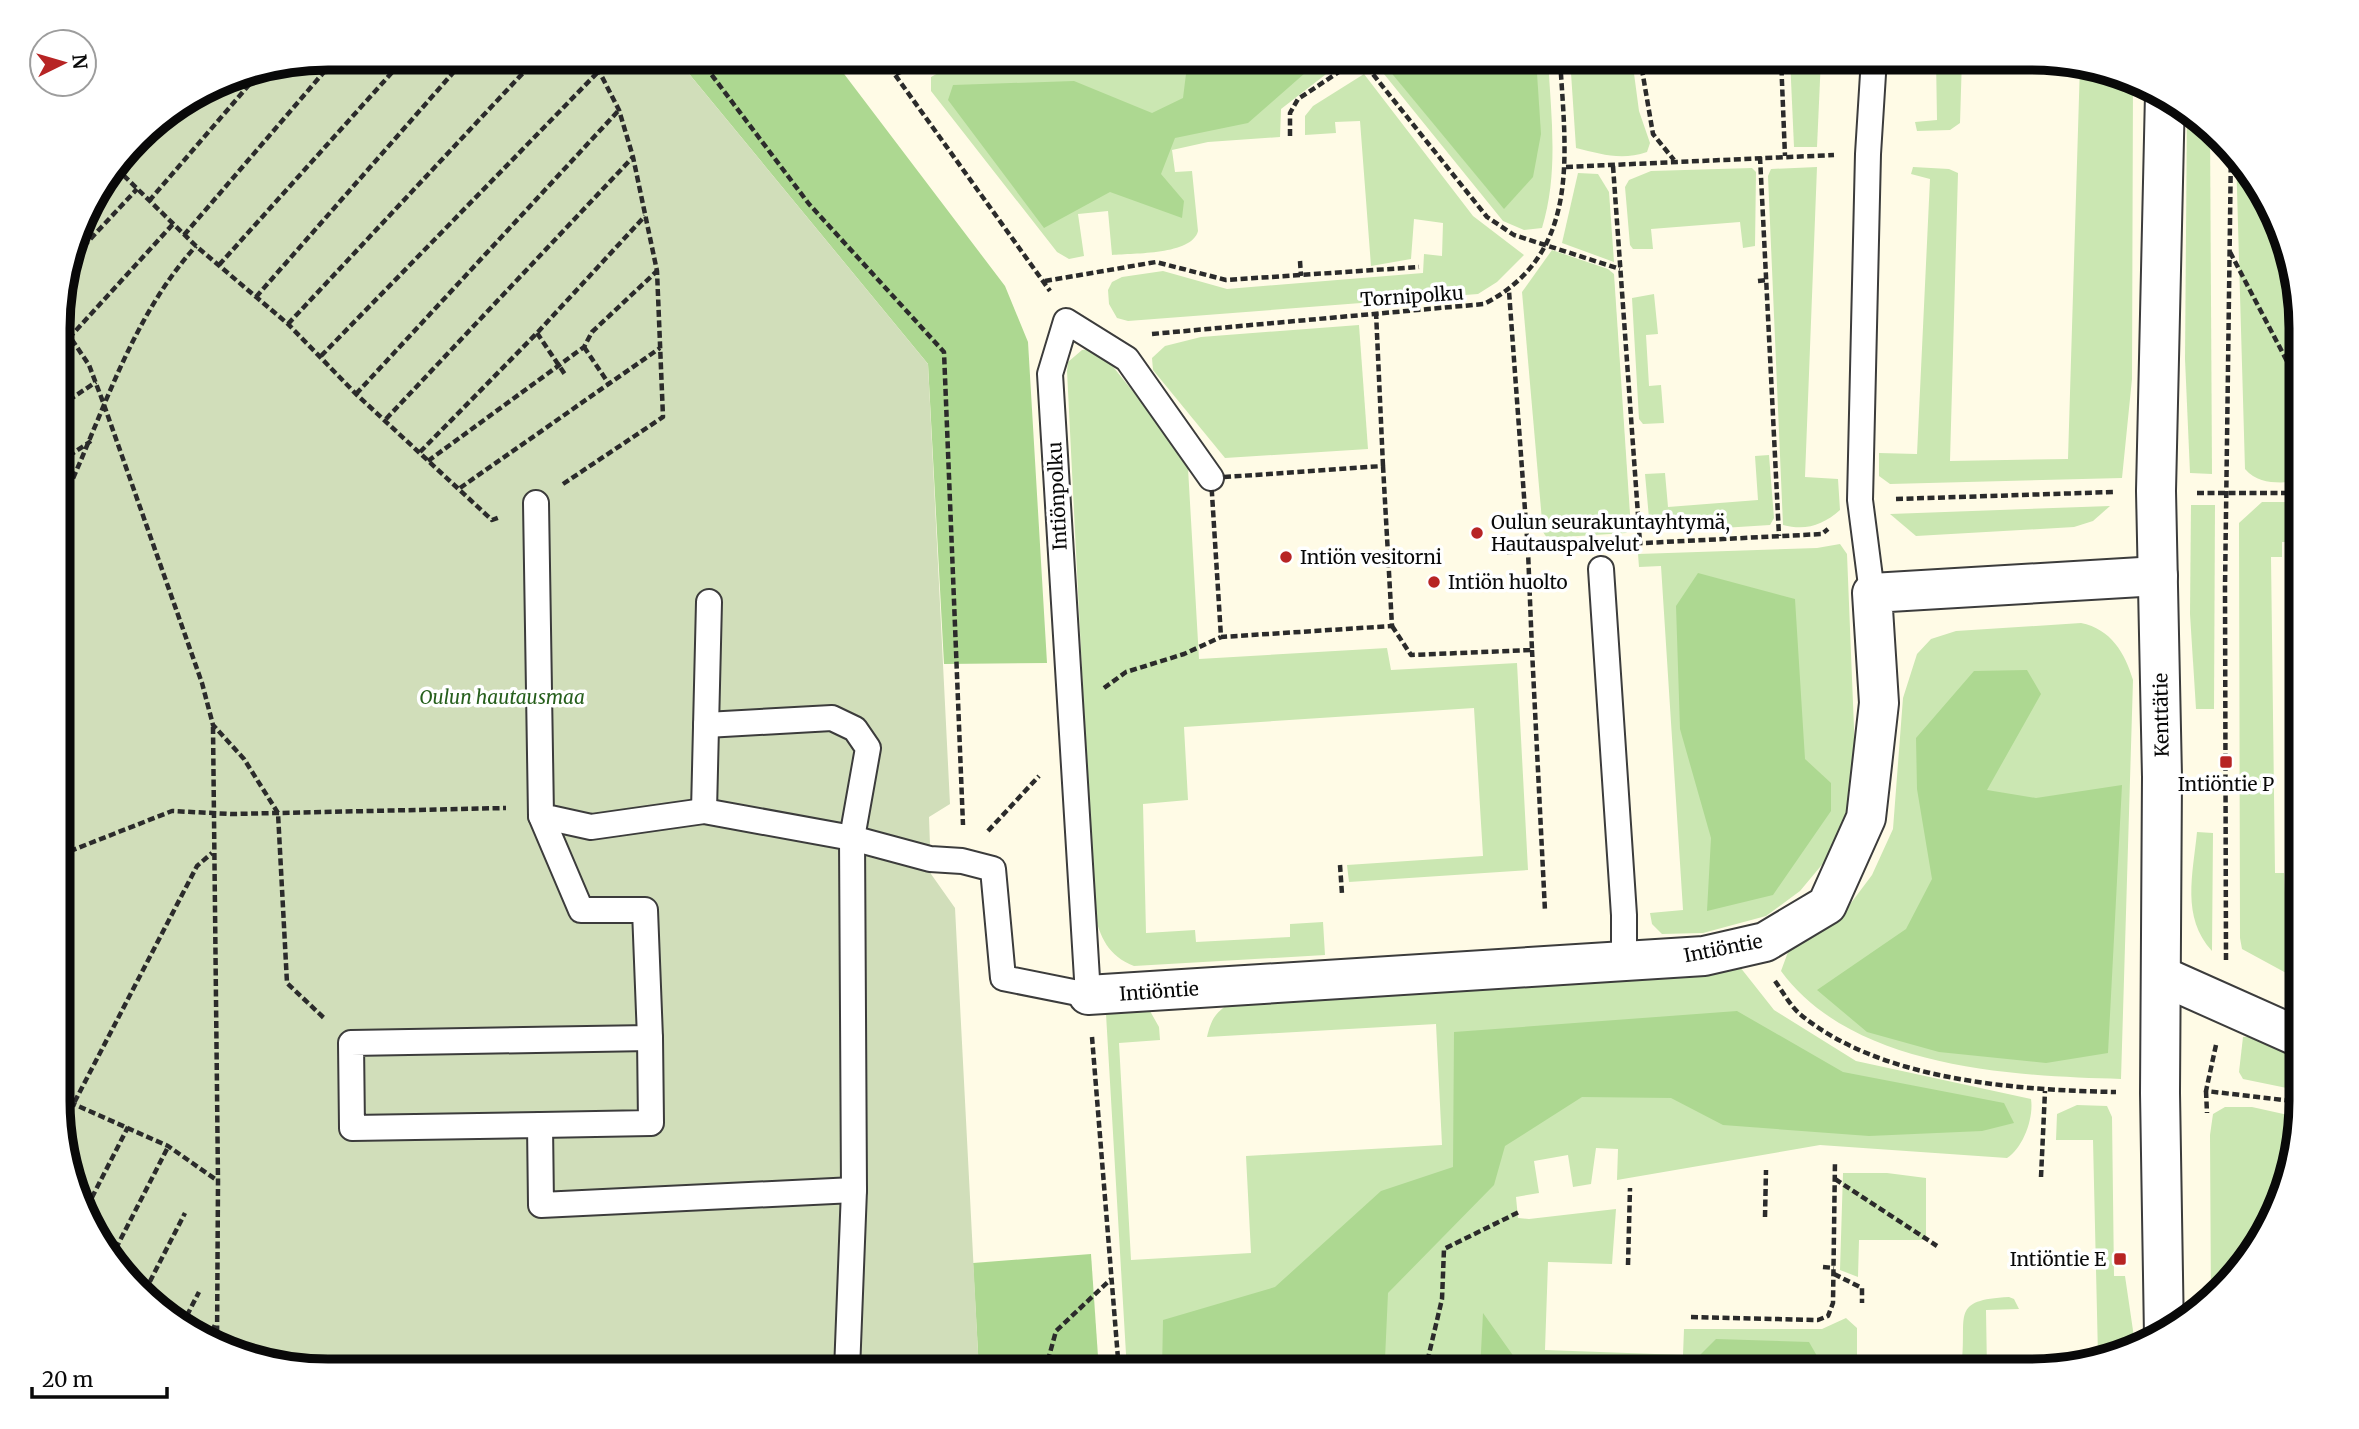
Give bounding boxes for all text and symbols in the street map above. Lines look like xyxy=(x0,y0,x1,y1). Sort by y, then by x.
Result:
north arrow xyxy=(28,28,98,98)
text: N xyxy=(67,53,93,70)
street label: Tornipolku xyxy=(1360,280,1465,312)
street label: Intiönpolku xyxy=(1042,441,1072,551)
place label: Oulun seurakuntayhtymä, Hautauspalvelut xyxy=(1491,510,1730,556)
marker: Oulun seurakuntayhtymä, Hautauspalvelut xyxy=(1469,525,1485,541)
place label: Intiön vesitorni xyxy=(1300,545,1442,569)
marker: Intiön vesitorni xyxy=(1278,549,1294,565)
place label: Intiön huolto xyxy=(1448,570,1568,594)
marker: Intiön huolto xyxy=(1426,574,1442,590)
street label: Kenttätie xyxy=(2148,673,2174,757)
park label: Oulun hautausmaa xyxy=(419,685,585,709)
marker: Intiöntie P xyxy=(2218,754,2234,770)
place label: Intiöntie P xyxy=(2178,772,2274,796)
street label: Intiöntie xyxy=(1682,929,1764,967)
street label: Intiöntie xyxy=(1118,976,1200,1006)
place label: Intiöntie E xyxy=(2010,1247,2106,1271)
marker: Intiöntie E xyxy=(2112,1251,2128,1267)
scale bar xyxy=(32,1356,166,1400)
text: 20 m xyxy=(42,1366,94,1393)

